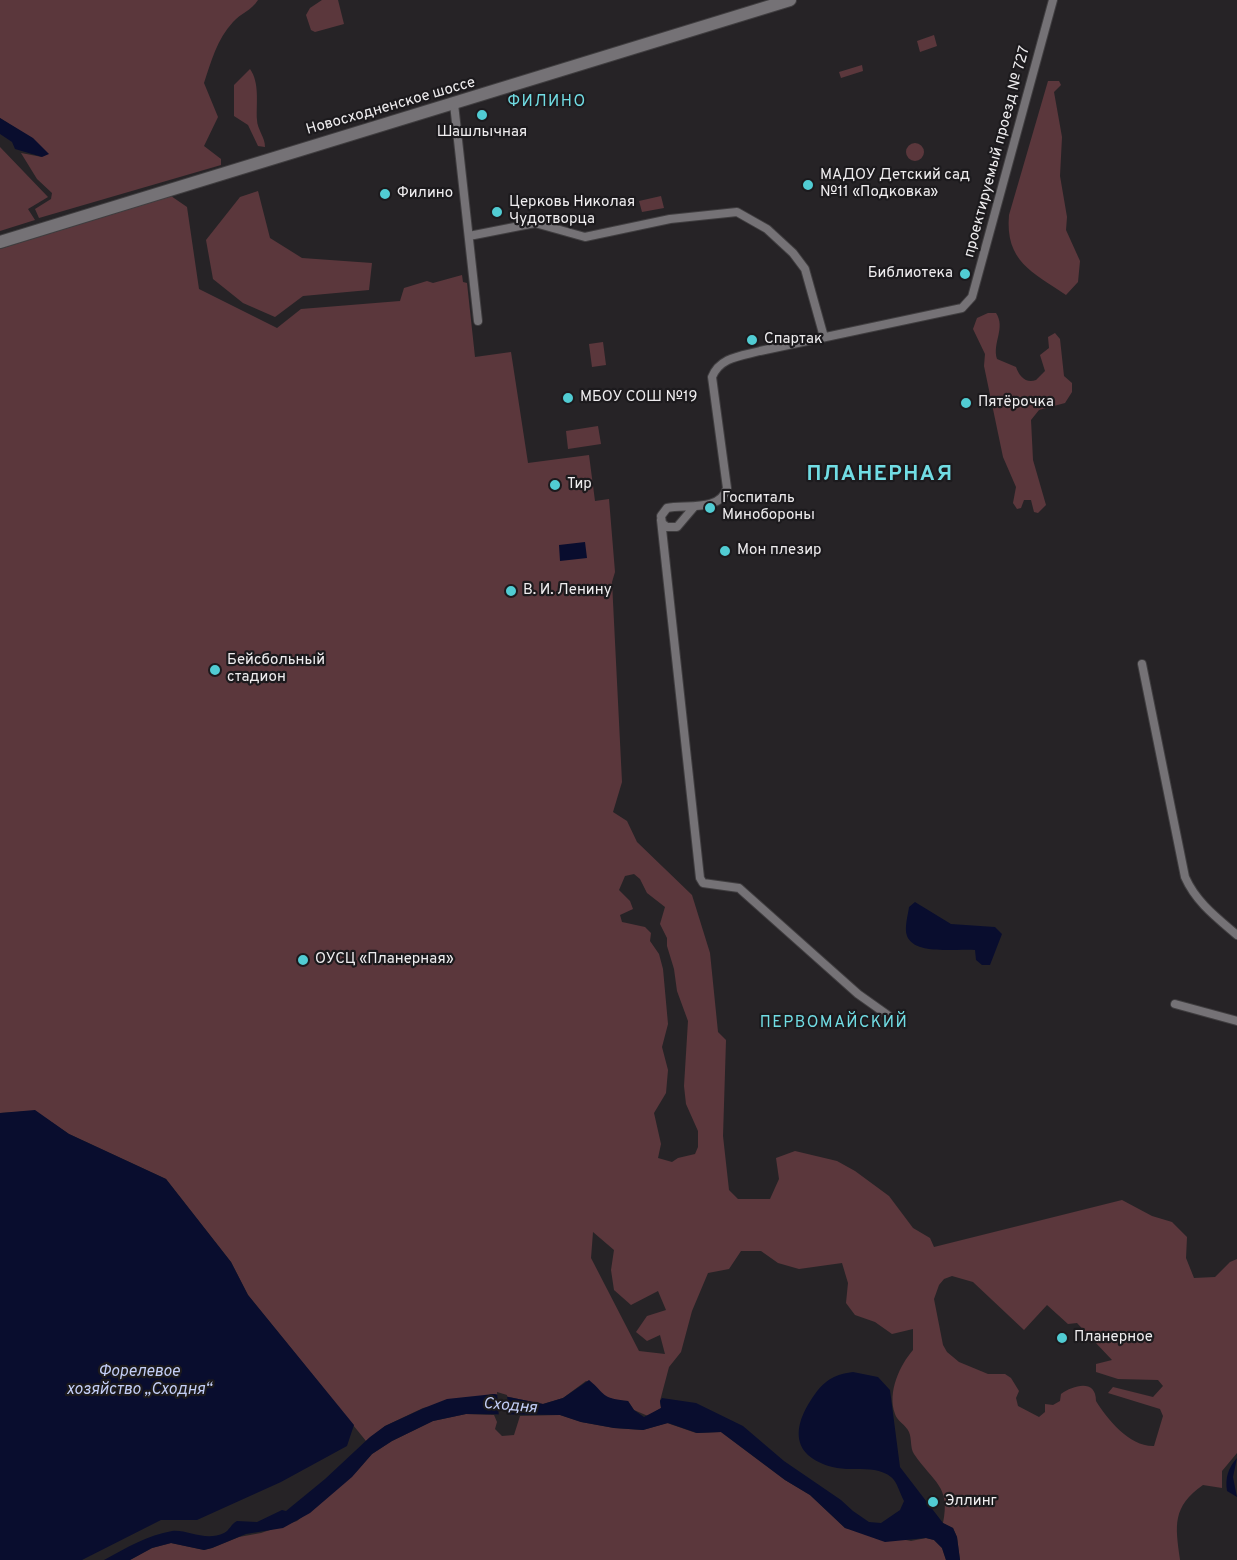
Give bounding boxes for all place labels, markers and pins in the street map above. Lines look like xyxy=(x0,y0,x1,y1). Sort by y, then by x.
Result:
marker: Шашлычная xyxy=(475,108,489,122)
place label: Шашлычная xyxy=(437,124,527,142)
place label: МАДОУ Детский сад №11 «Подковка» xyxy=(820,167,970,202)
marker: МАДОУ Детский сад №11 «Подковка» xyxy=(801,178,815,192)
place label: Филино xyxy=(397,185,453,203)
marker: Филино xyxy=(378,187,392,201)
place label: Церковь Николая Чудотворца xyxy=(509,194,635,229)
marker: Церковь Николая Чудотворца xyxy=(490,205,504,219)
place label: Библиотека xyxy=(868,265,953,283)
marker: Библиотека xyxy=(958,267,972,281)
place label: Спартак xyxy=(764,331,822,349)
marker: Спартак xyxy=(745,333,759,347)
place label: МБОУ СОШ №19 xyxy=(580,389,697,407)
marker: МБОУ СОШ №19 xyxy=(561,391,575,405)
place label: Пятёрочка xyxy=(978,394,1054,412)
marker: Пятёрочка xyxy=(959,396,973,410)
place label: Тир xyxy=(567,476,592,494)
marker: Тир xyxy=(548,478,562,492)
place label: Госпиталь Минобороны xyxy=(722,490,815,525)
marker: Госпиталь Минобороны xyxy=(703,501,717,515)
place label: Мон плезир xyxy=(737,542,822,560)
marker: Мон плезир xyxy=(718,544,732,558)
place label: В. И. Ленину xyxy=(523,582,612,600)
marker: В. И. Ленину xyxy=(504,584,518,598)
place label: Бейсбольный стадион xyxy=(227,652,325,687)
marker: Бейсбольный стадион xyxy=(208,663,222,677)
place label: ОУСЦ «Планерная» xyxy=(315,951,454,969)
marker: ОУСЦ «Планерная» xyxy=(296,953,310,967)
place label: Планерное xyxy=(1074,1329,1153,1347)
marker: Планерное xyxy=(1055,1331,1069,1345)
place label: Эллинг xyxy=(945,1493,997,1511)
marker: Эллинг xyxy=(926,1495,940,1509)

